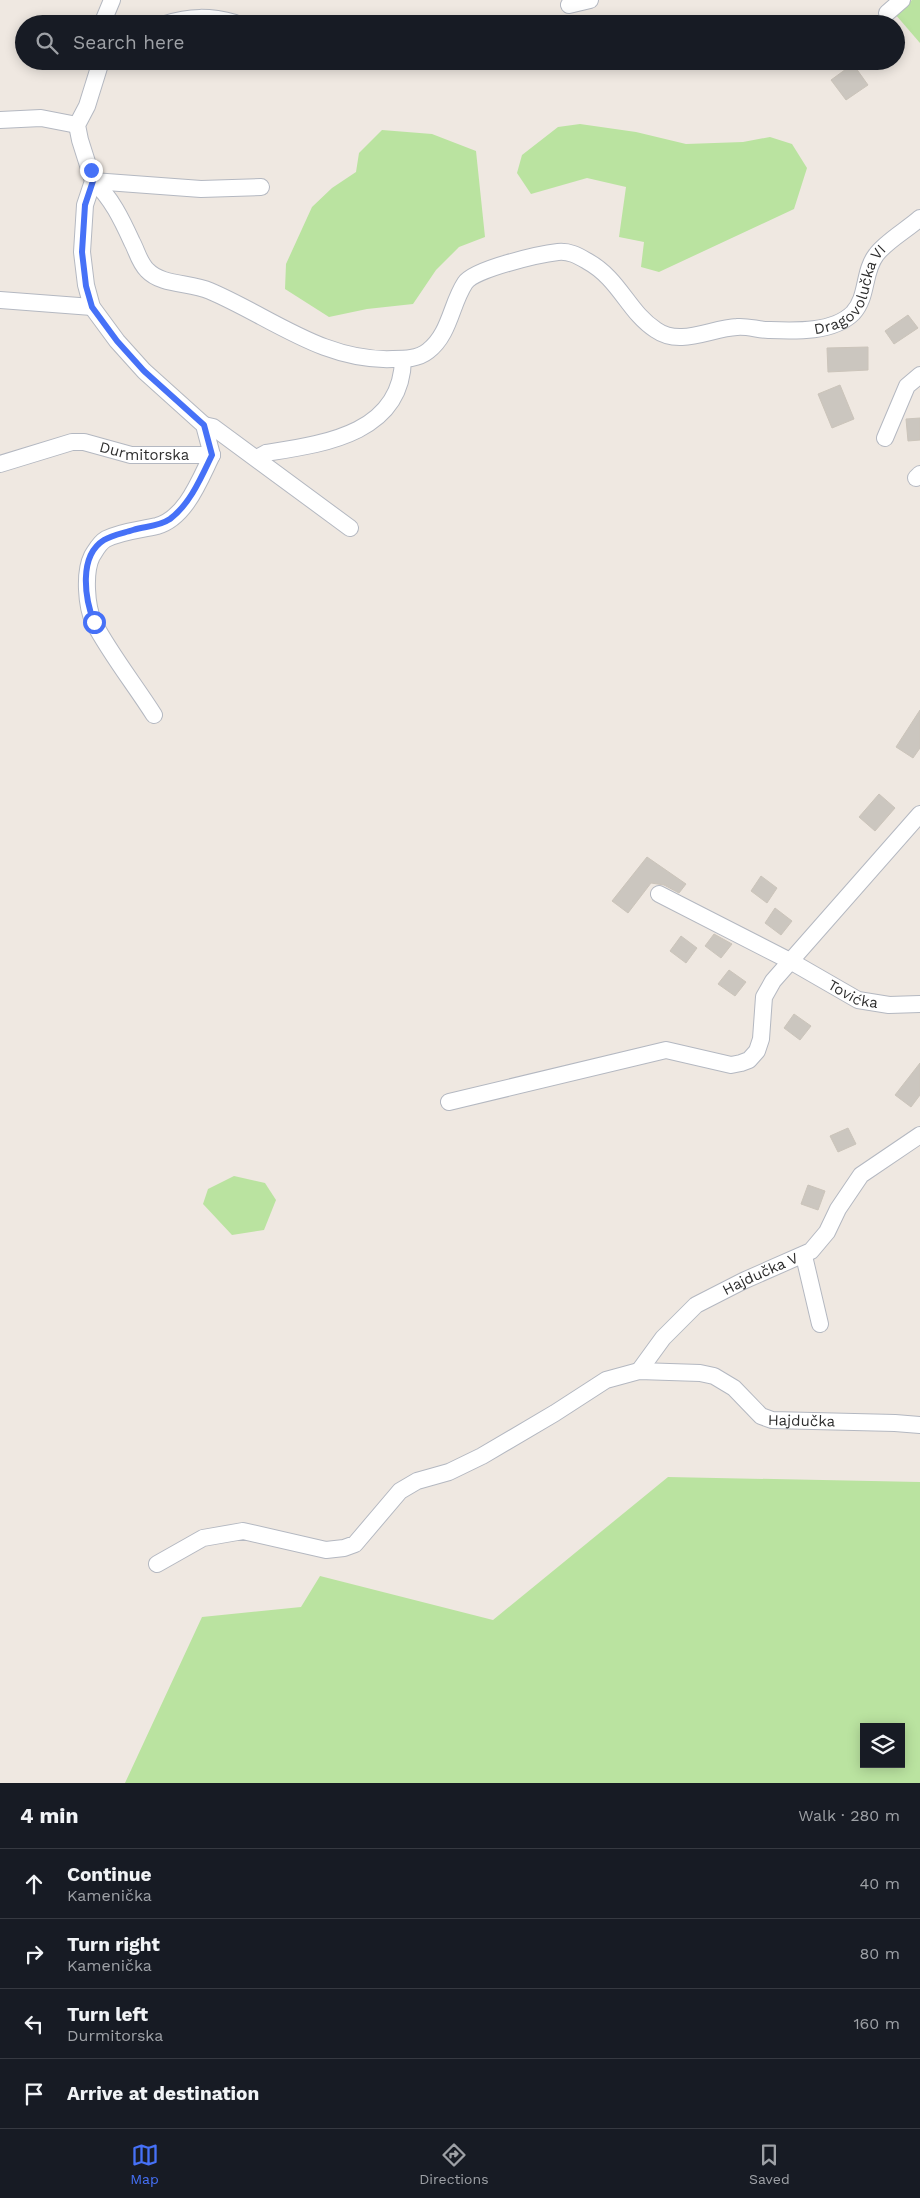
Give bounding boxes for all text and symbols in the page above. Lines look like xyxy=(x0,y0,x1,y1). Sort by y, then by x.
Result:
search box xyxy=(15,15,905,70)
icon: search xyxy=(33,29,61,57)
text: Search here xyxy=(73,31,184,54)
route end xyxy=(80,159,103,182)
street label: Dragovolučka VI xyxy=(813,241,889,338)
street label: Durmitorska xyxy=(98,438,190,464)
route start xyxy=(83,611,106,634)
street label: Tovićka xyxy=(825,976,880,1012)
street label: Hajdučka V xyxy=(719,1249,801,1299)
street label: Hajdučka xyxy=(768,1411,836,1431)
map controls xyxy=(860,1723,905,1768)
button: layers xyxy=(860,1723,905,1768)
text: 4 min xyxy=(20,1803,78,1828)
text: Walk · 280 m xyxy=(798,1806,900,1825)
text: Continue xyxy=(67,1863,151,1886)
icon: ahead xyxy=(20,1870,48,1898)
text: 40 m xyxy=(860,1874,900,1893)
text: Kamenička xyxy=(67,1886,152,1905)
text: Turn right xyxy=(67,1933,160,1956)
icon: right xyxy=(20,1940,48,1968)
text: 80 m xyxy=(859,1944,900,1963)
text: Kamenička xyxy=(67,1956,152,1975)
text: Turn left xyxy=(67,2003,148,2026)
icon: left xyxy=(20,2010,48,2038)
text: 160 m xyxy=(853,2014,900,2033)
text: Durmitorska xyxy=(67,2026,163,2045)
icon: arrive xyxy=(20,2080,48,2108)
text: Arrive at destination xyxy=(67,2082,259,2105)
tab: Map xyxy=(130,2141,159,2187)
tab: Directions xyxy=(419,2141,489,2187)
tab: Saved xyxy=(749,2141,790,2187)

